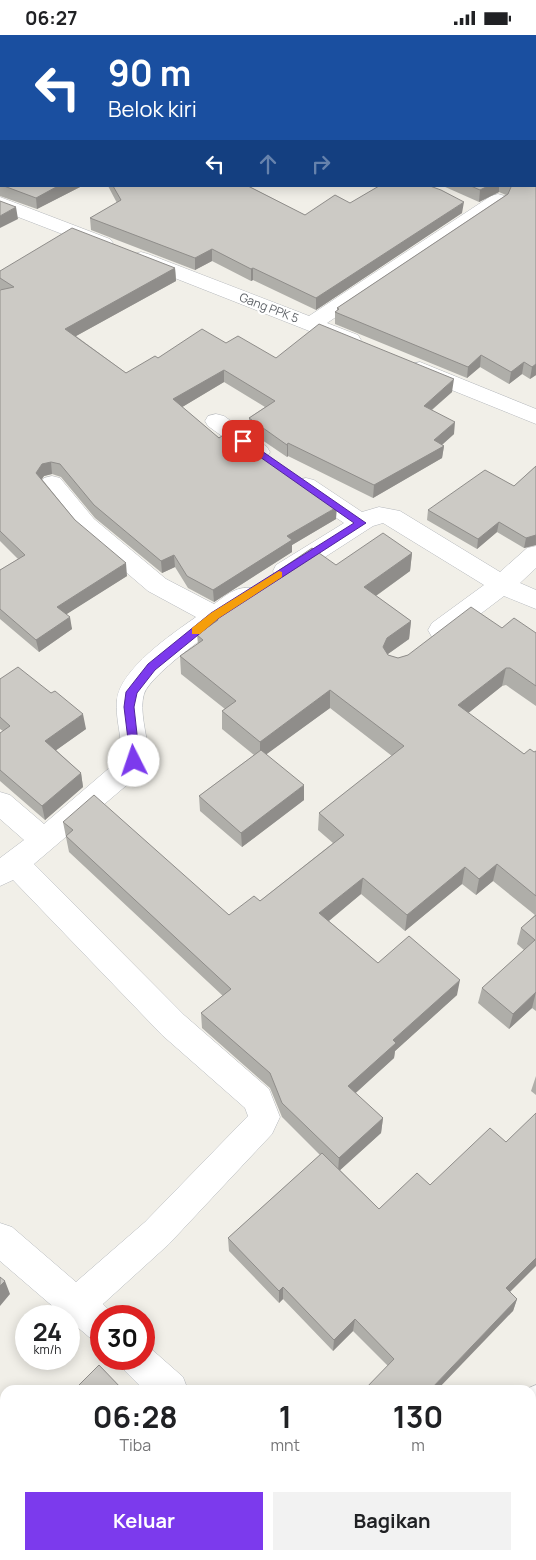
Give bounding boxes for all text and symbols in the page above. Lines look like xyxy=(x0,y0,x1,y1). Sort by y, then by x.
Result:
text: 06:27 xyxy=(25,5,77,31)
text: 90 m xyxy=(108,49,191,97)
icon: left xyxy=(25,55,90,120)
text: Belok kiri xyxy=(108,94,197,124)
icon: left xyxy=(201,150,229,178)
icon: ahead xyxy=(254,150,282,178)
icon: right xyxy=(307,150,335,178)
street label: Gang PPK 5 xyxy=(237,288,301,327)
pin xyxy=(222,420,264,462)
icon: arrive xyxy=(229,427,257,455)
position arrow xyxy=(107,734,159,786)
speed limit sign: 30 xyxy=(90,1305,155,1370)
text: 24 xyxy=(33,1314,62,1349)
text: km/h xyxy=(34,1341,61,1358)
text: 06:28 xyxy=(93,1396,178,1437)
text: 1 xyxy=(279,1396,292,1437)
text: 130 xyxy=(393,1396,443,1437)
text: Tiba xyxy=(119,1434,151,1456)
text: mnt xyxy=(271,1434,300,1456)
text: m xyxy=(411,1434,425,1456)
button: Keluar xyxy=(25,1492,263,1550)
button: Bagikan xyxy=(273,1492,511,1550)

